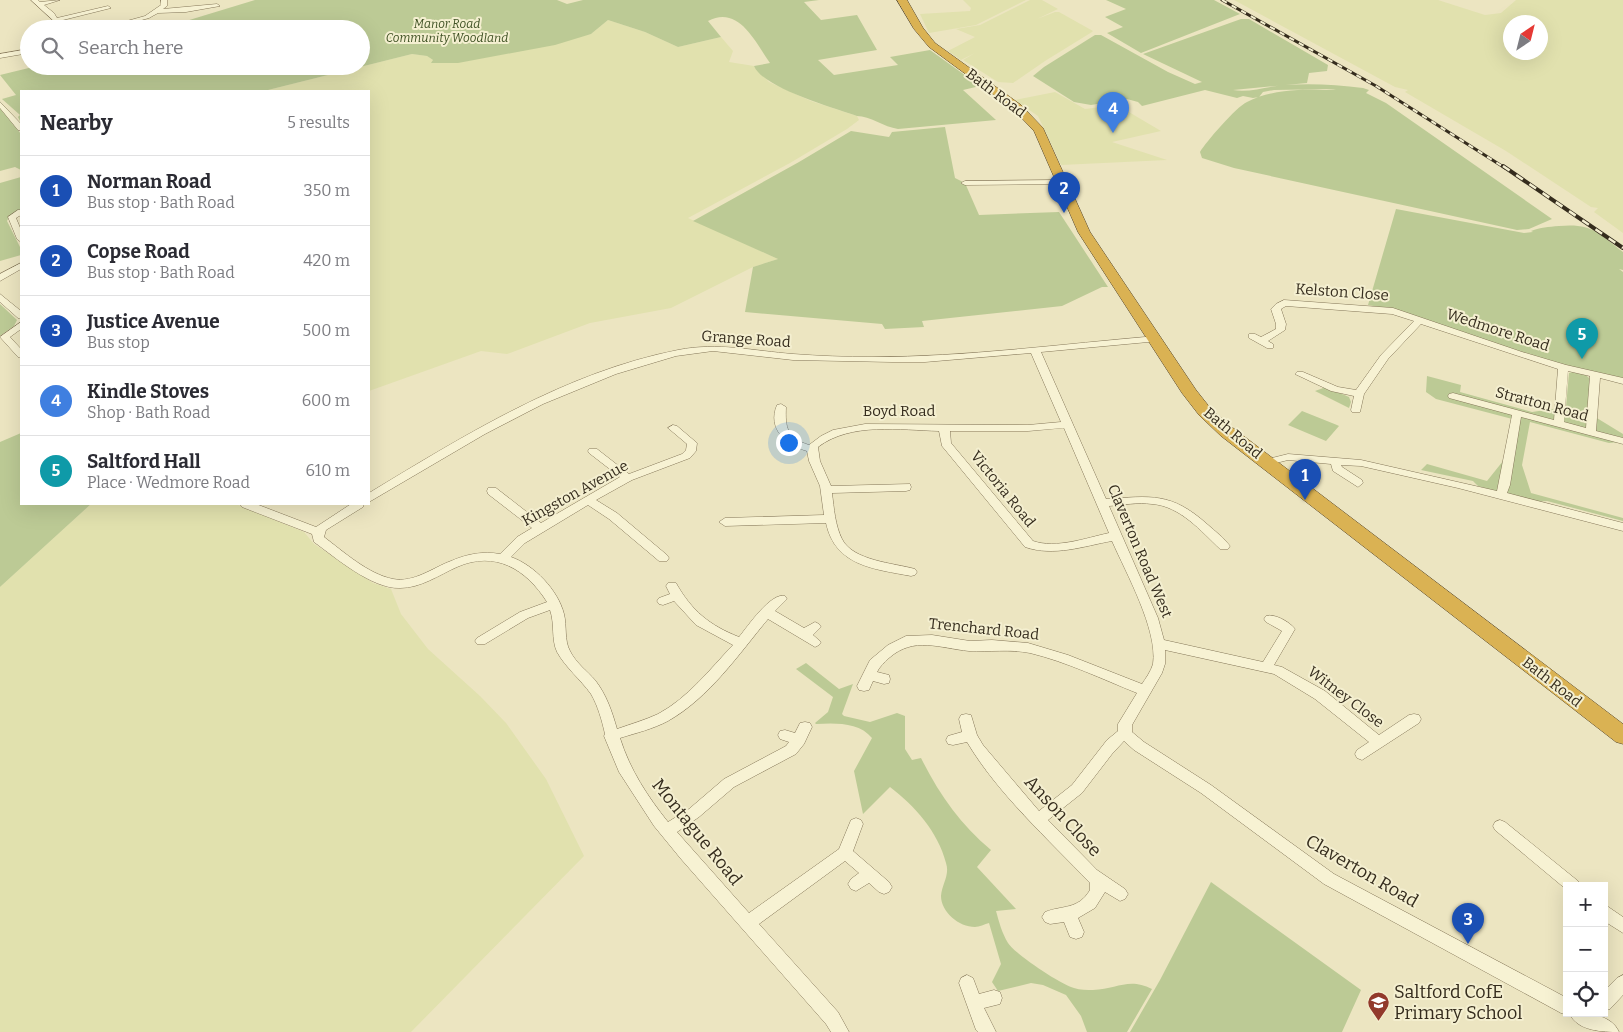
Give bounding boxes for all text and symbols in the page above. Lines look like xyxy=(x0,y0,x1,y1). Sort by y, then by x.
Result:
north arrow xyxy=(1503,15,1548,60)
park label: Manor Road Community Woodland xyxy=(386,17,508,45)
search box xyxy=(20,20,370,75)
icon: search xyxy=(38,34,66,62)
text: Search here xyxy=(78,36,183,59)
street label: Bath Road xyxy=(962,65,1030,121)
pin: 4 xyxy=(1097,92,1129,133)
text: Nearby xyxy=(40,110,113,136)
text: 5 results xyxy=(287,113,350,132)
text: Norman Road xyxy=(87,170,211,193)
pin: 2 xyxy=(1048,172,1080,213)
text: 1 xyxy=(53,181,59,200)
text: 350 m xyxy=(304,181,350,200)
text: Bus stop · Bath Road xyxy=(87,193,235,212)
text: Copse Road xyxy=(87,240,190,263)
text: 2 xyxy=(51,251,61,270)
text: 420 m xyxy=(303,251,350,270)
text: Bus stop · Bath Road xyxy=(87,263,235,282)
street label: Kelston Close xyxy=(1295,280,1389,304)
street label: Wedmore Road xyxy=(1444,305,1552,355)
text: Justice Avenue xyxy=(87,310,220,333)
pin: 5 xyxy=(1566,318,1598,359)
text: 3 xyxy=(51,321,61,340)
text: 500 m xyxy=(302,321,350,340)
street label: Grange Road xyxy=(701,327,791,351)
text: Bus stop xyxy=(87,333,150,352)
text: Kindle Stoves xyxy=(87,380,209,403)
street label: Stratton Road xyxy=(1493,383,1591,425)
text: 4 xyxy=(51,391,61,410)
text: 600 m xyxy=(302,391,350,410)
street label: Boyd Road xyxy=(863,402,935,420)
text: Shop · Bath Road xyxy=(87,403,210,422)
street label: Bath Road xyxy=(1200,403,1266,463)
your location xyxy=(776,430,802,456)
street label: Victoria Road xyxy=(967,447,1039,531)
text: Saltford Hall xyxy=(87,450,201,473)
street label: Kingston Avenue xyxy=(519,456,631,530)
pin: 1 xyxy=(1289,459,1321,500)
text: 5 xyxy=(52,461,60,480)
text: 610 m xyxy=(306,461,350,480)
text: Place · Wedmore Road xyxy=(87,473,250,492)
street label: Claverton Road West xyxy=(1104,482,1177,621)
street label: Trenchard Road xyxy=(928,614,1040,644)
street label: Bath Road xyxy=(1519,653,1585,711)
street label: Witney Close xyxy=(1304,663,1388,731)
street label: Anson Close xyxy=(1020,771,1106,861)
street label: Montague Road xyxy=(647,774,747,890)
street label: Claverton Road xyxy=(1302,830,1422,912)
map controls xyxy=(1563,882,1608,1017)
button: + xyxy=(1563,882,1608,927)
pin: 3 xyxy=(1452,903,1484,944)
button: − xyxy=(1563,927,1608,972)
button: locate xyxy=(1563,972,1608,1017)
place label: Saltford CofE Primary School xyxy=(1394,981,1523,1024)
school or university icon: Saltford CofE Primary School xyxy=(1366,990,1390,1021)

